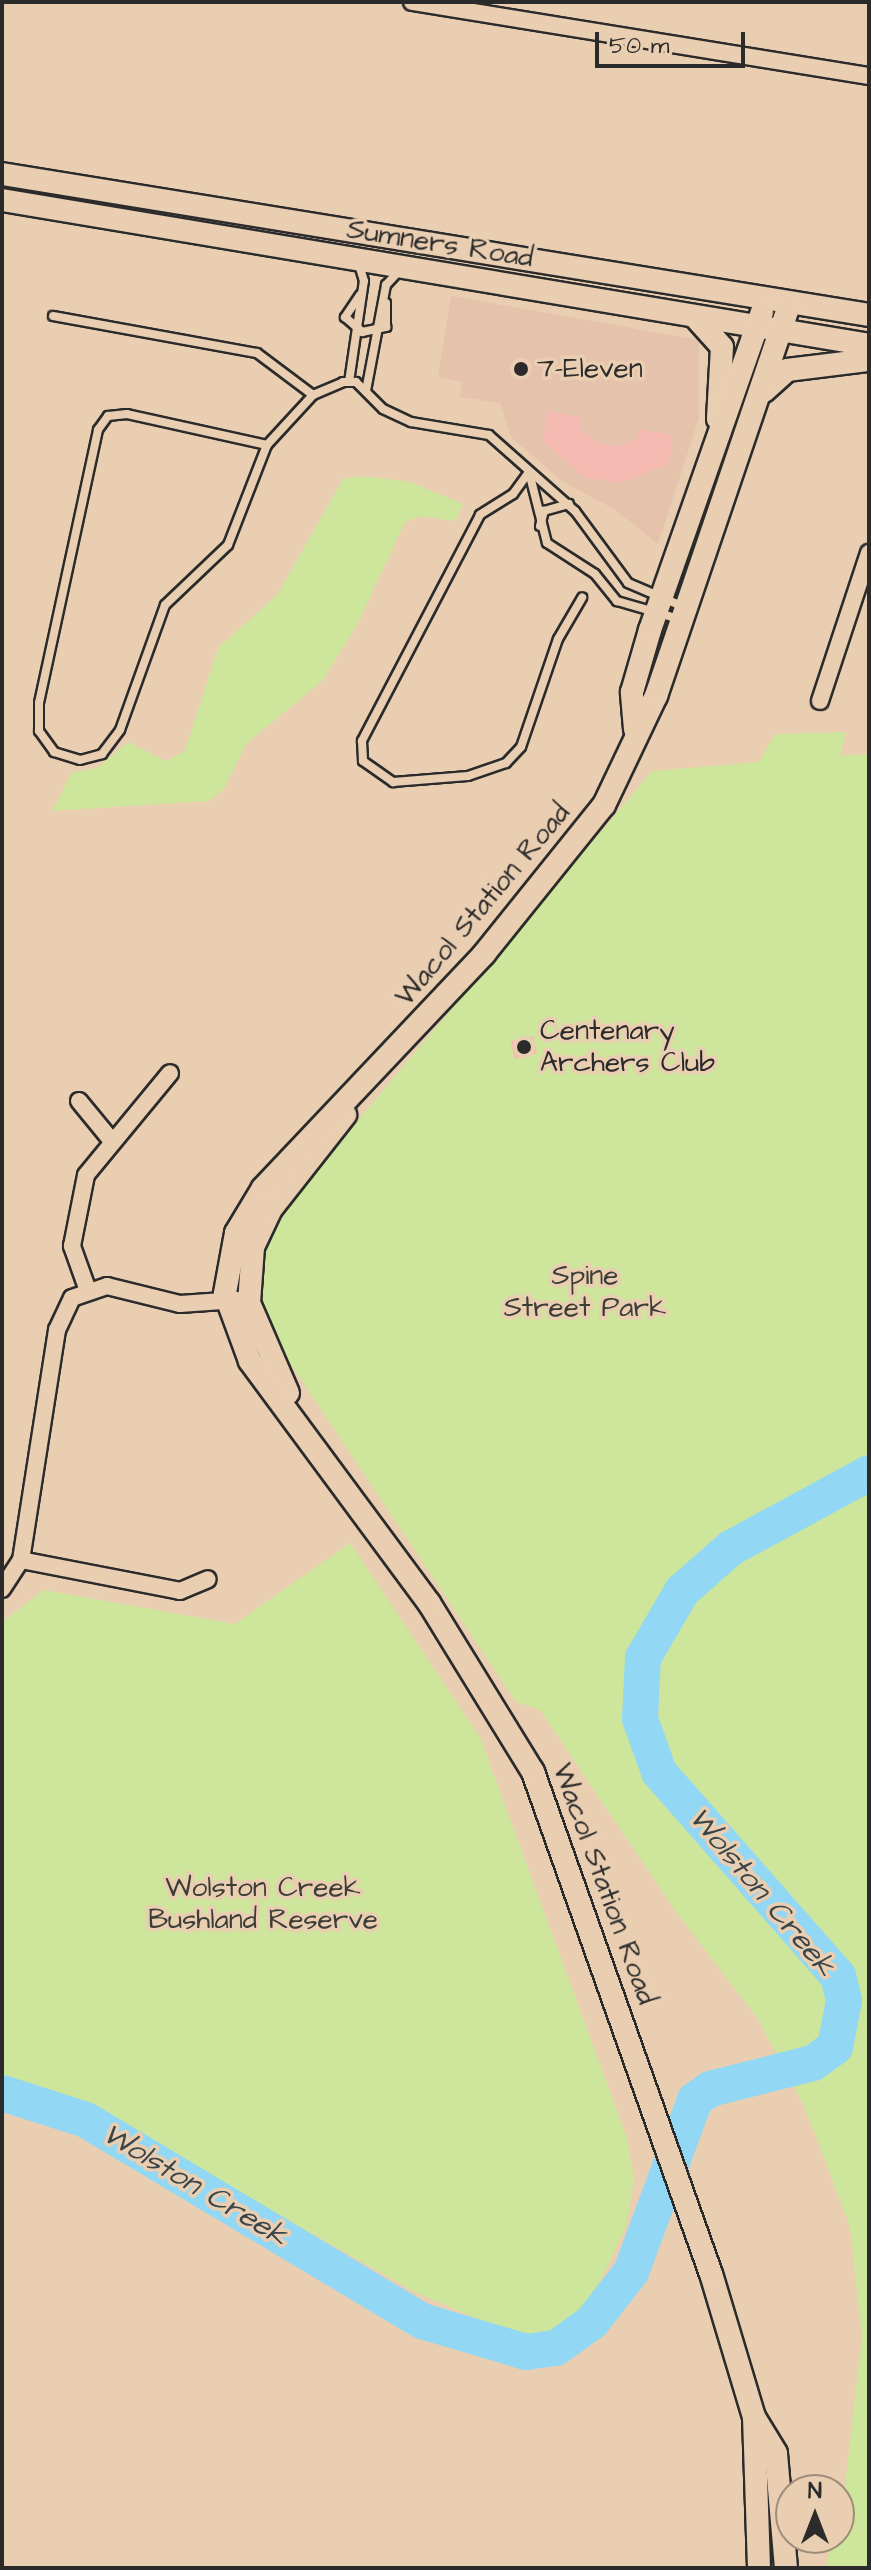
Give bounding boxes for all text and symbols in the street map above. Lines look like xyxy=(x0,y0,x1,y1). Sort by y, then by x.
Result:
scale bar xyxy=(599,16,749,66)
text: 50 m xyxy=(609,29,669,63)
street label: Sumners Road xyxy=(344,213,536,275)
place label: 7-Eleven xyxy=(537,352,643,386)
marker: 7-Eleven xyxy=(512,360,530,378)
street label: Wacol Station Road xyxy=(388,797,578,1013)
place label: Centenary Archers Club xyxy=(540,1014,715,1080)
marker: Centenary Archers Club xyxy=(515,1038,533,1056)
park label: Spine Street Park xyxy=(504,1259,666,1325)
street label: Wacol Station Road xyxy=(545,1759,663,2009)
water label: Wolston Creek xyxy=(681,1800,843,1984)
park label: Wolston Creek Bushland Reserve xyxy=(148,1871,378,1937)
water label: Wolston Creek xyxy=(96,2116,294,2254)
north arrow xyxy=(775,2474,855,2554)
text: N xyxy=(808,2476,822,2507)

